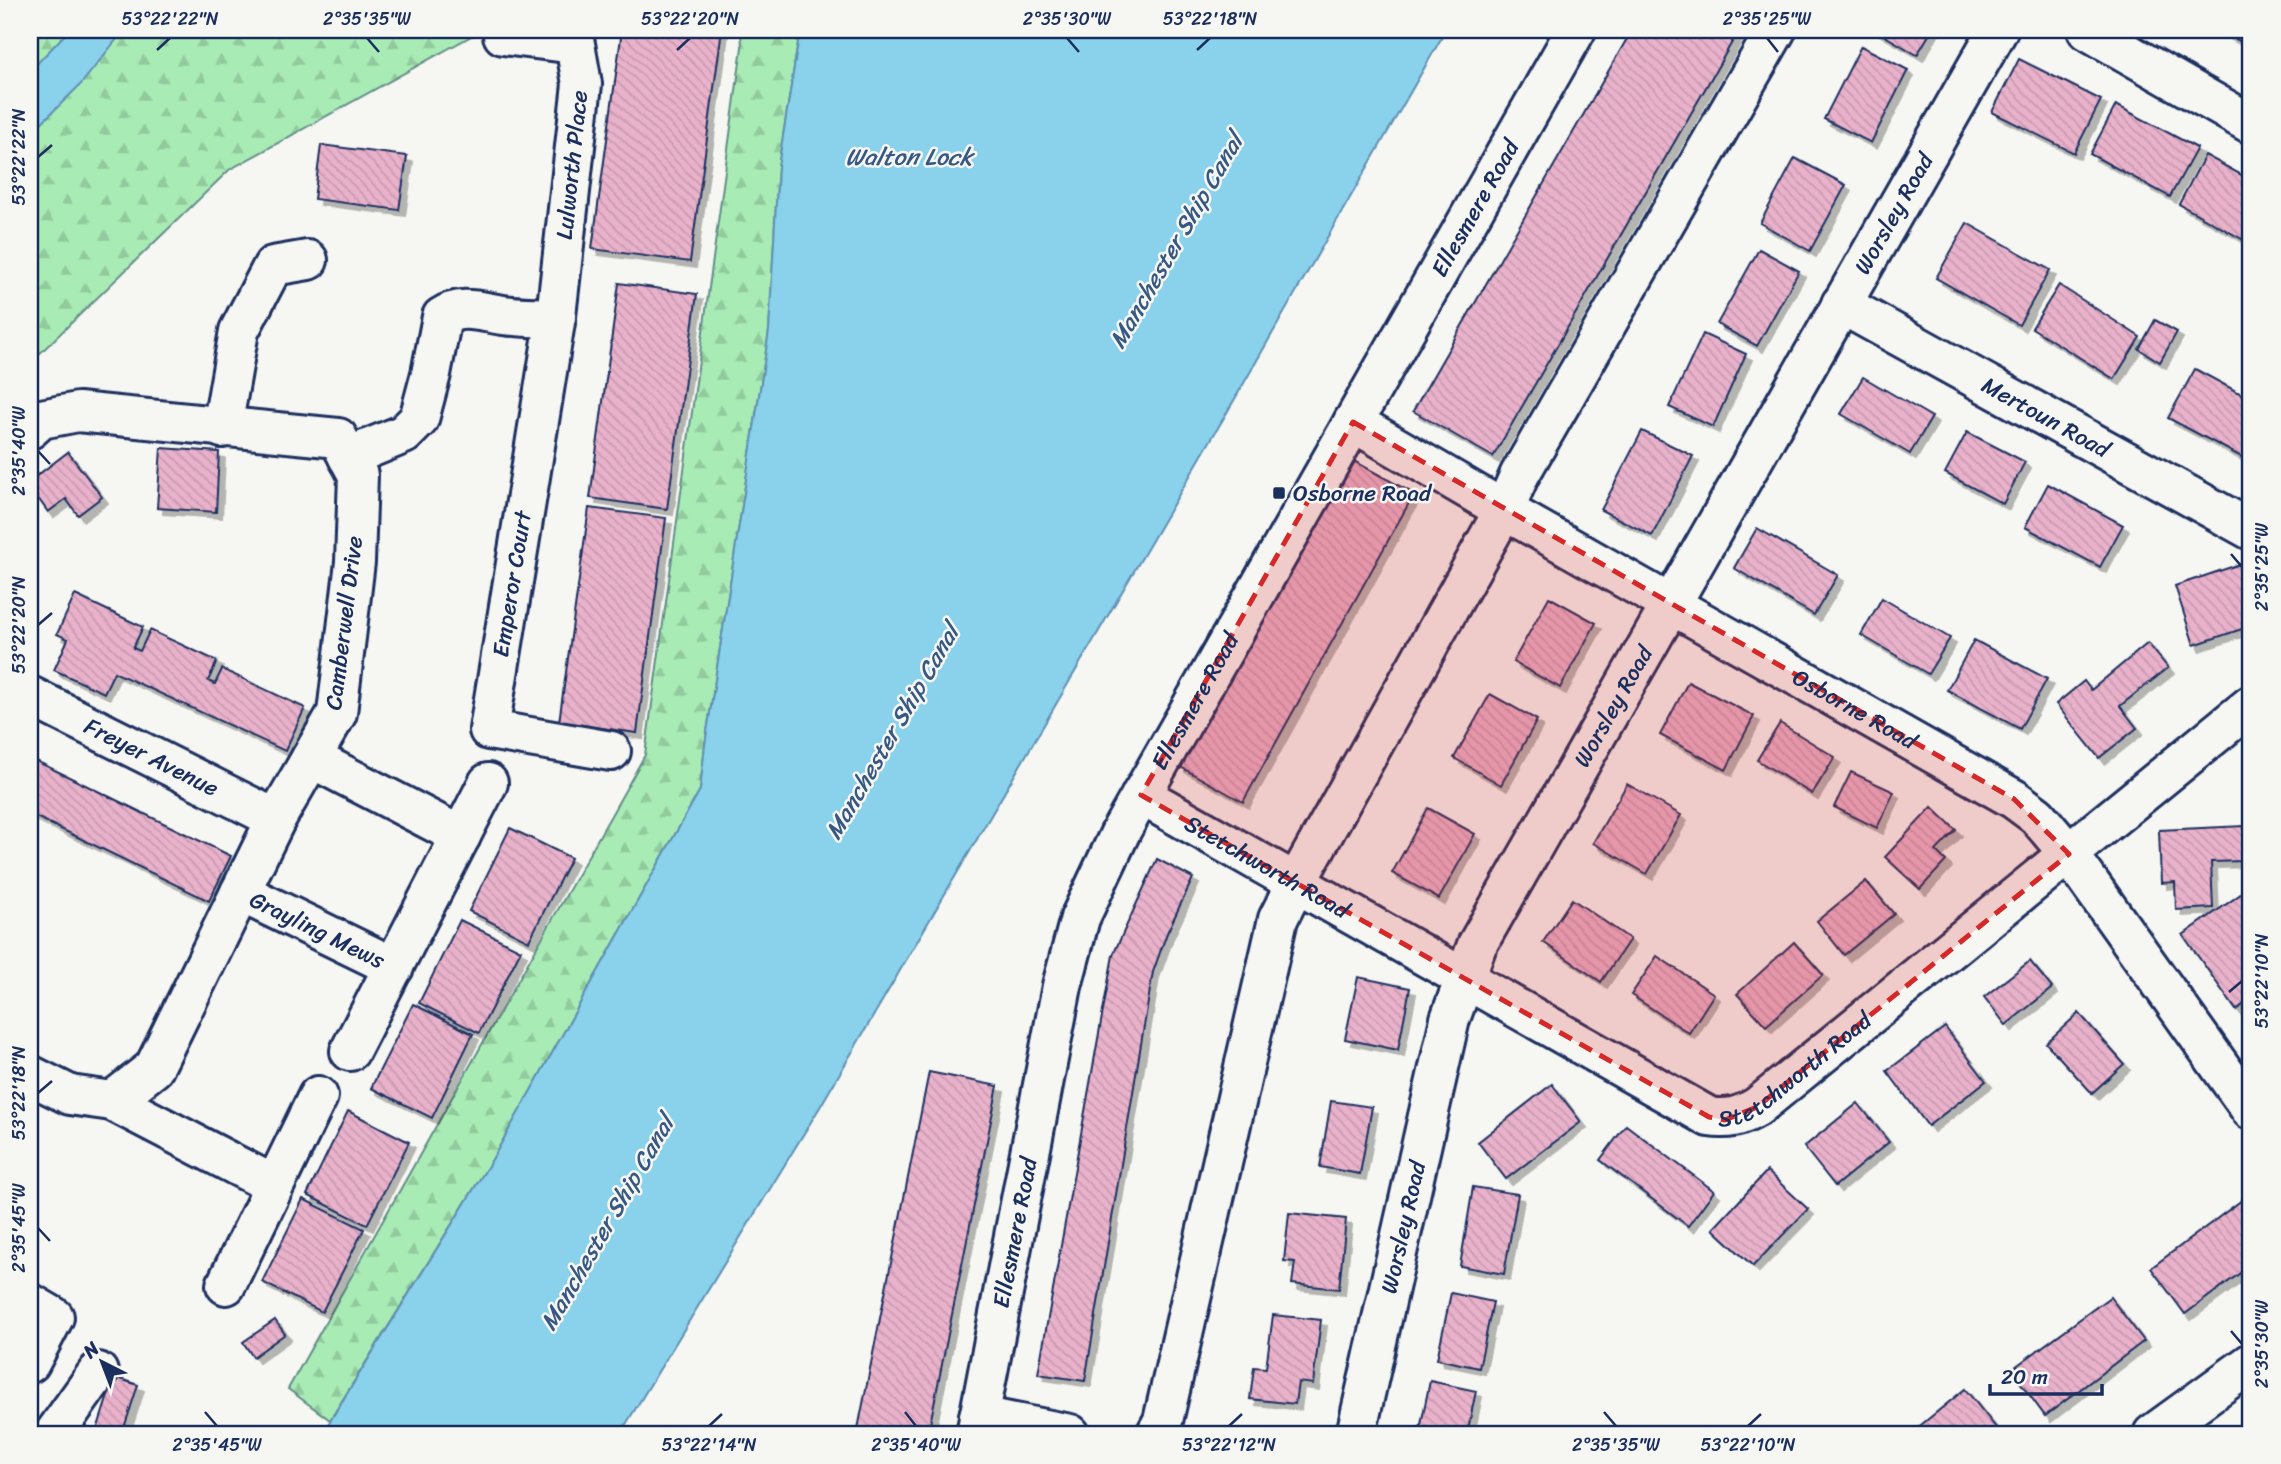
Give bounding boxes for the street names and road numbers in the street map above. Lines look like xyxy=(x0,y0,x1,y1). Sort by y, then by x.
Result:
street label: Lulworth Place xyxy=(544,88,600,242)
street label: Ellesmere Road xyxy=(1419,130,1531,285)
street label: Worsley Road xyxy=(1842,143,1946,282)
street label: Mertoun Road xyxy=(1974,365,2120,470)
street label: Emperor Court xyxy=(480,506,544,660)
street label: Camberwell Drive xyxy=(313,533,375,712)
street label: Ellesmere Road xyxy=(1139,623,1251,778)
street label: Worsley Road xyxy=(1562,636,1665,775)
street label: Osborne Road xyxy=(1785,657,1927,762)
street label: Freyer Avenue xyxy=(77,706,226,808)
street label: Stetchworth Road xyxy=(1177,803,1359,931)
street label: Grayling Mews xyxy=(242,879,393,980)
street label: Stetchworth Road xyxy=(1717,1000,1882,1139)
street label: Ellesmere Road xyxy=(980,1152,1050,1311)
street label: Worsley Road xyxy=(1368,1155,1438,1297)

